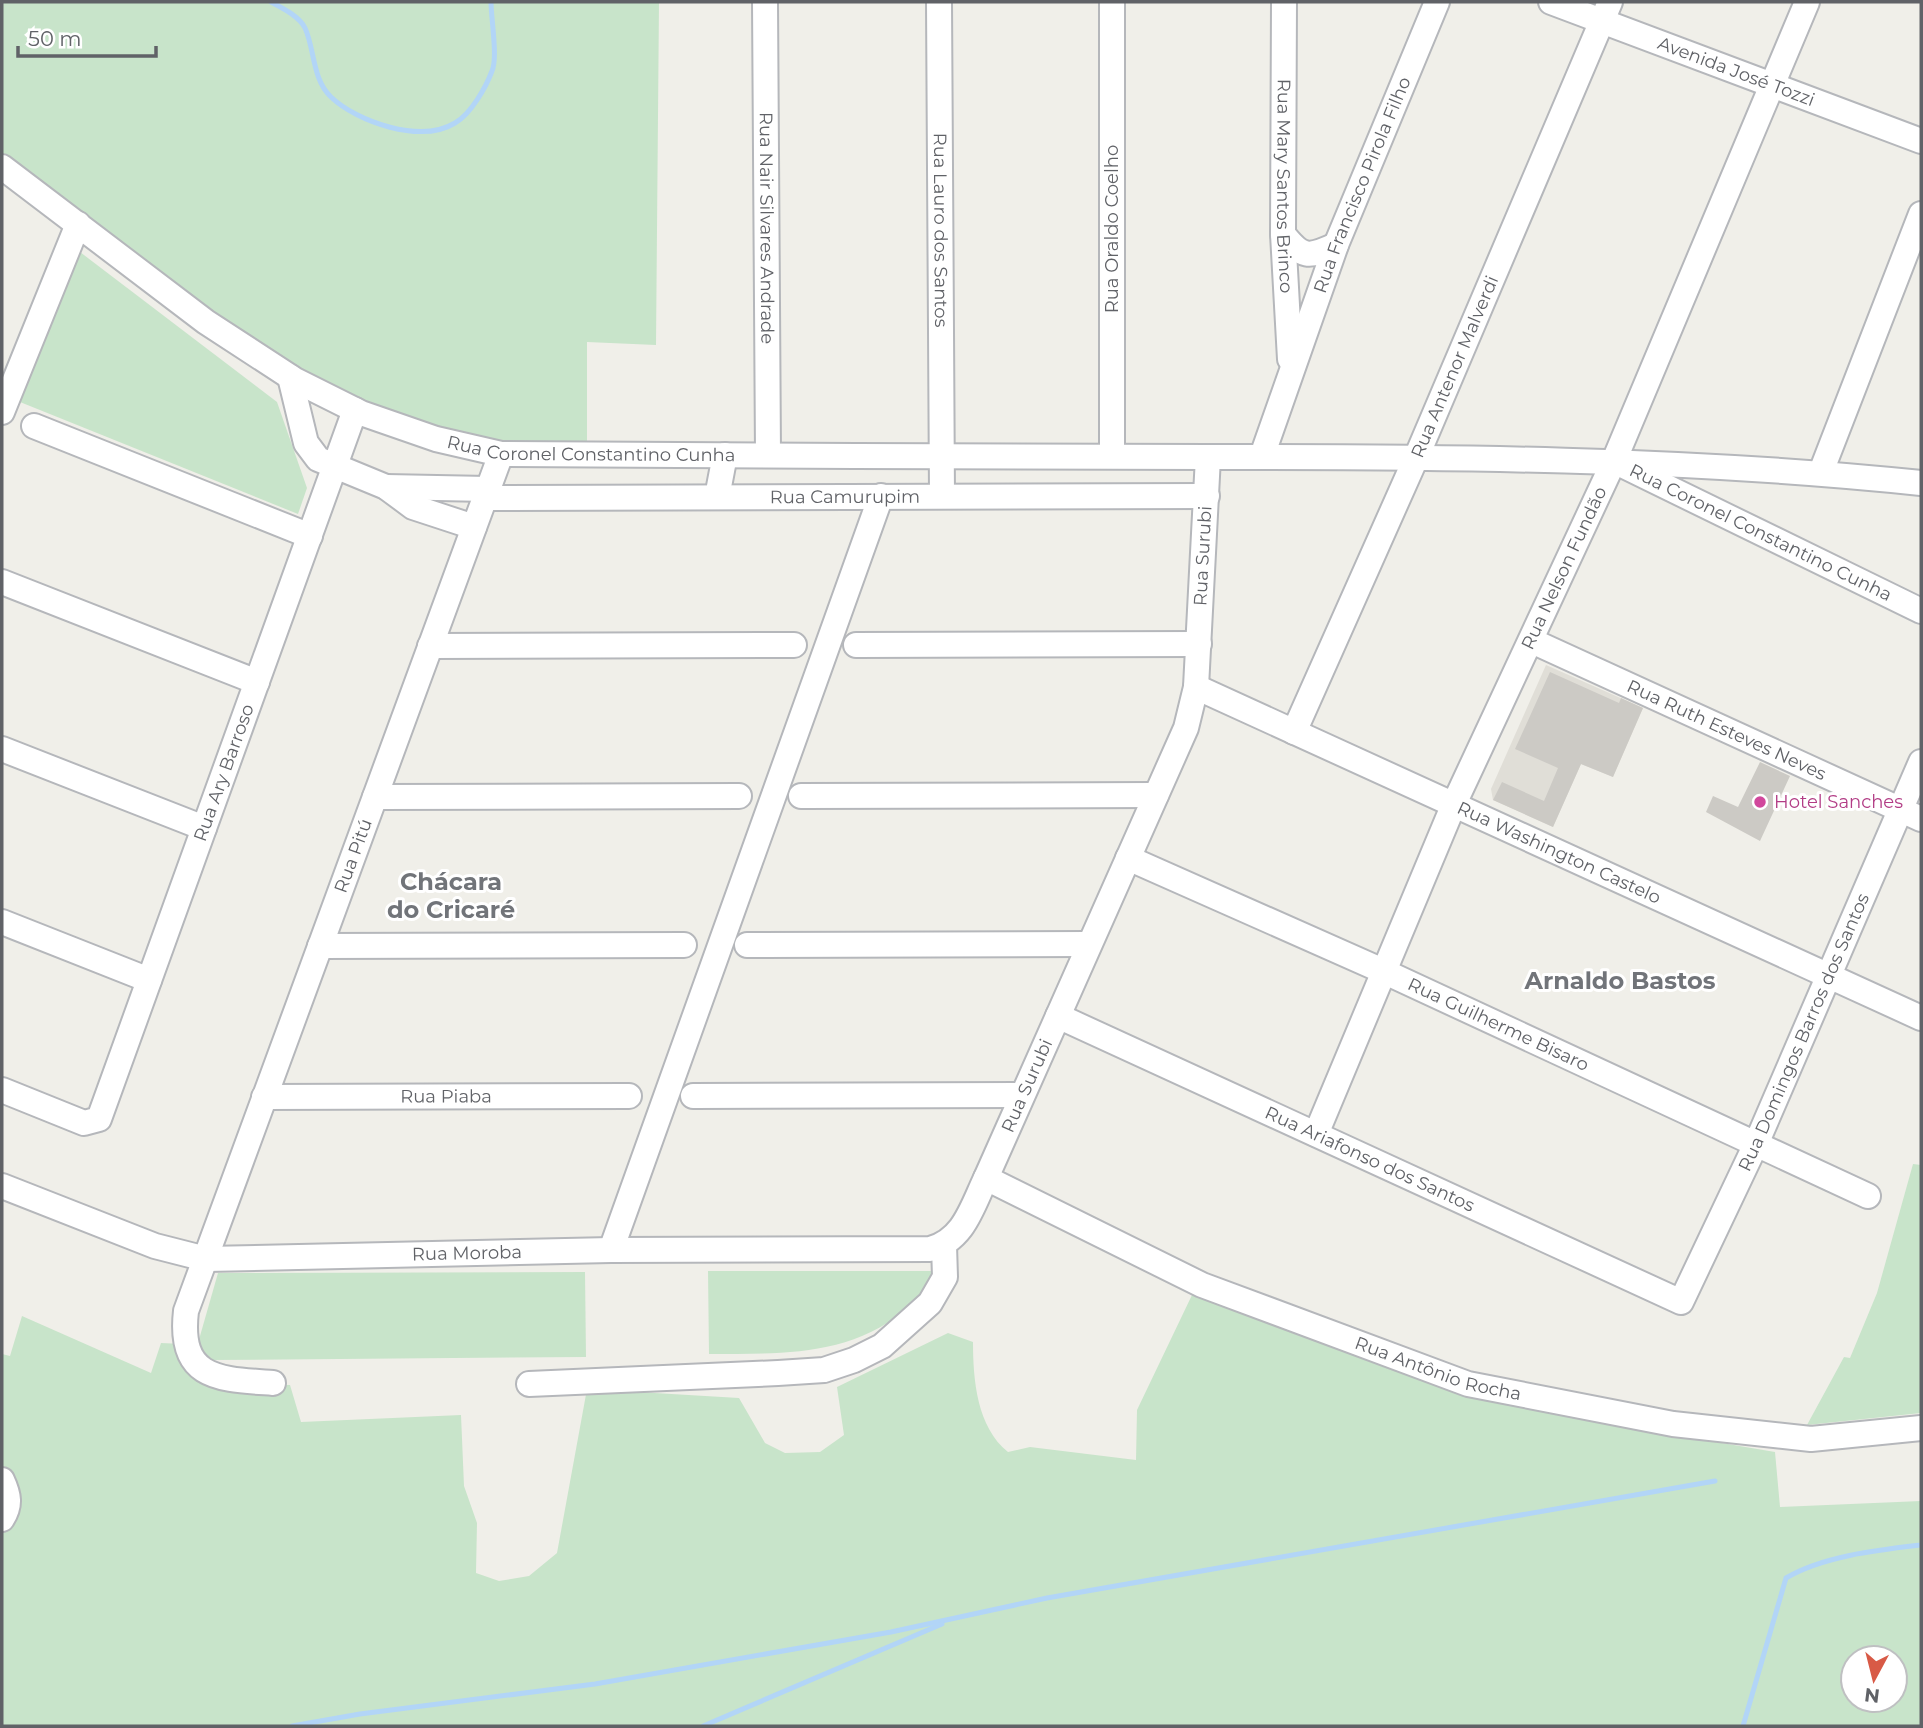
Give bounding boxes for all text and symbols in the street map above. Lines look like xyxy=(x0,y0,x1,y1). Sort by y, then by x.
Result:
scale bar xyxy=(18,14,156,58)
text: 50 m xyxy=(28,26,82,51)
street label: Avenida José Tozzi xyxy=(1655,32,1818,111)
street label: Rua Francisco Pirola Filho xyxy=(1309,74,1416,296)
street label: Rua Mary Santos Brinco xyxy=(1272,79,1297,294)
street label: Rua Nair Silvares Andrade xyxy=(755,112,778,344)
street label: Rua Lauro dos Santos xyxy=(929,133,952,328)
street label: Rua Oraldo Coelho xyxy=(1101,145,1123,313)
street label: Rua Antenor Malverdi xyxy=(1406,272,1503,461)
street label: Rua Coronel Constantino Cunha xyxy=(445,431,735,466)
street label: Rua Coronel Constantino Cunha xyxy=(1626,459,1895,606)
street label: Rua Nelson Fundão xyxy=(1517,483,1611,653)
street label: Rua Camurupim xyxy=(770,486,920,508)
street label: Rua Surubi xyxy=(1189,505,1216,606)
street label: Rua Ruth Esteves Neves xyxy=(1624,675,1830,785)
street label: Rua Ary Barroso xyxy=(189,701,259,845)
place label: Hotel Sanches xyxy=(1774,791,1903,813)
marker: Hotel Sanches xyxy=(1752,794,1768,810)
street label: Rua Washington Castelo xyxy=(1454,797,1664,909)
street label: Rua Pitú xyxy=(330,816,377,896)
district label: Chácara do Cricaré xyxy=(387,867,515,924)
street label: Rua Domingos Barros dos Santos xyxy=(1734,890,1874,1175)
district label: Arnaldo Bastos xyxy=(1524,966,1716,995)
street label: Rua Guilherme Bisaro xyxy=(1404,973,1592,1076)
street label: Rua Surubi xyxy=(997,1036,1057,1136)
street label: Rua Piaba xyxy=(400,1085,492,1108)
street label: Rua Ariafonso dos Santos xyxy=(1261,1102,1478,1217)
street label: Rua Moroba xyxy=(412,1241,522,1265)
street label: Rua Antônio Rocha xyxy=(1352,1332,1523,1405)
north arrow xyxy=(1839,1644,1909,1714)
text: N xyxy=(1863,1683,1881,1708)

